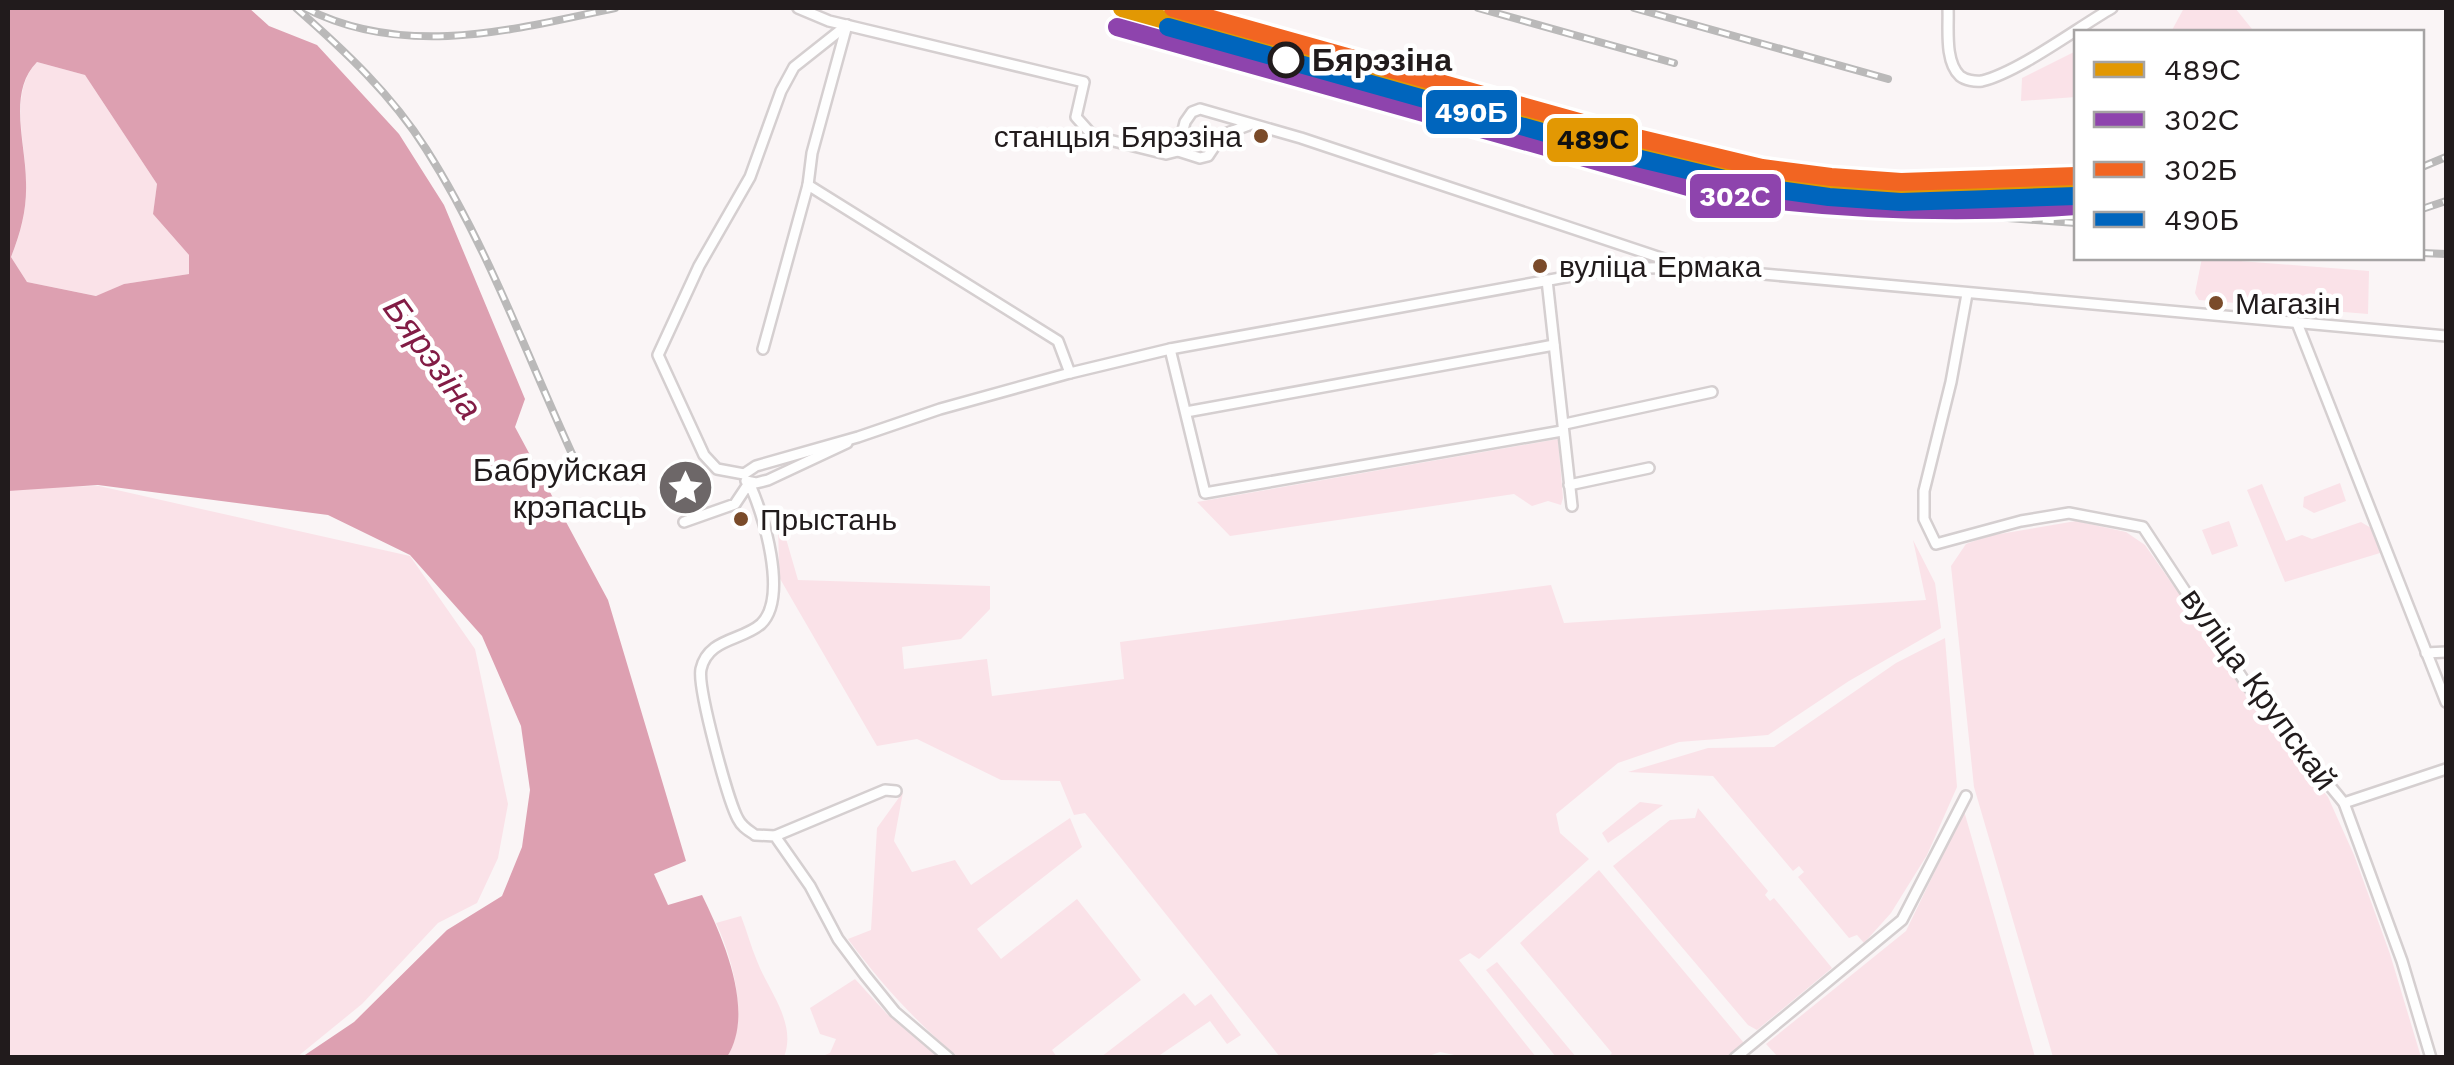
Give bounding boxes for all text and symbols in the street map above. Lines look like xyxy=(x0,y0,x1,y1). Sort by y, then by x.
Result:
legend xyxy=(2074,30,2424,260)
place label: Бярэзіна xyxy=(1312,41,1452,79)
marker: Бярэзіна xyxy=(1269,43,1303,77)
text: 489С xyxy=(2164,52,2241,87)
line badge: 490Б xyxy=(1424,88,1519,136)
text: 490Б xyxy=(1434,96,1508,129)
text: 302С xyxy=(2164,102,2239,137)
line badge: 489С xyxy=(1545,116,1640,164)
place label: станцыя Бярэзіна xyxy=(994,119,1242,154)
text: 489С xyxy=(1556,123,1630,156)
marker: станцыя Бярэзіна xyxy=(1251,126,1271,146)
text: 302Б xyxy=(2164,152,2237,187)
line badge: 302С xyxy=(1688,172,1783,220)
text: 302С xyxy=(1699,180,1771,213)
text: 490Б xyxy=(2164,202,2239,237)
place label: вуліца Ермака xyxy=(1559,249,1762,284)
marker: вуліца Ермака xyxy=(1530,256,1550,276)
place label: Магазін xyxy=(2235,286,2341,321)
water label: Бярэзіна xyxy=(375,289,491,427)
marker: Магазін xyxy=(2206,293,2226,313)
place label: Бабруйская крэпасць xyxy=(473,451,647,526)
place icon: Бабруйская крэпасць xyxy=(656,458,716,518)
place label: Прыстань xyxy=(760,502,897,537)
marker: Прыстань xyxy=(731,509,751,529)
street label: вуліца Крупскай xyxy=(2173,581,2345,797)

